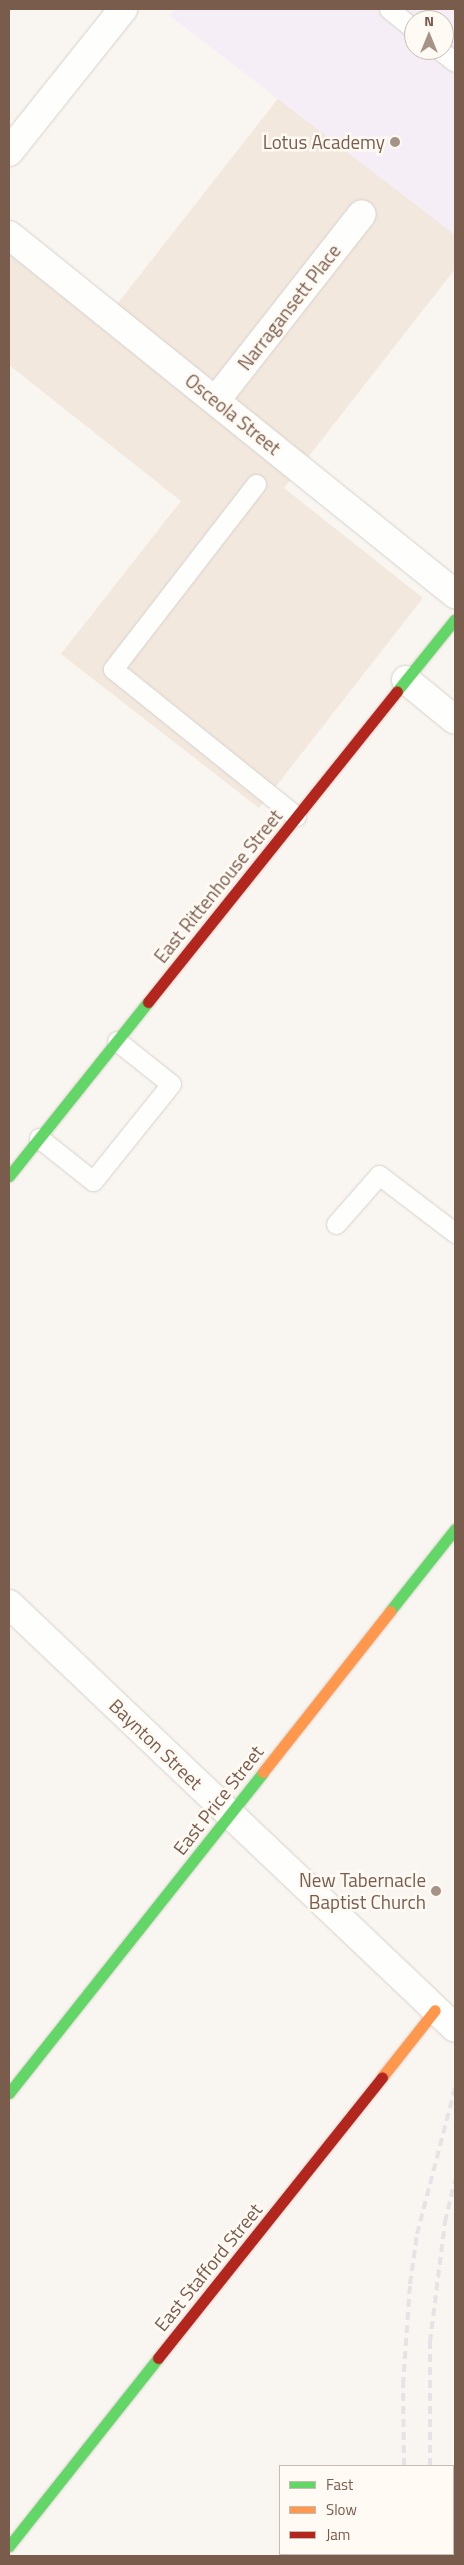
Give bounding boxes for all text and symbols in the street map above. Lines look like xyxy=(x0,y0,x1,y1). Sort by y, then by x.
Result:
north arrow xyxy=(404,10,454,60)
text: N xyxy=(424,10,434,31)
place label: Lotus Academy xyxy=(263,131,385,153)
marker: Lotus Academy xyxy=(389,136,401,148)
street label: Narragansett Place xyxy=(233,240,345,374)
street label: Osceola Street xyxy=(181,369,285,459)
street label: East Rittenhouse Street xyxy=(149,805,287,967)
street label: Baynton Street xyxy=(105,1694,207,1794)
street label: East Price Street xyxy=(168,1741,268,1859)
place label: New Tabernacle Baptist Church xyxy=(299,1869,426,1913)
marker: New Tabernacle Baptist Church xyxy=(430,1885,442,1897)
street label: East Stafford Street xyxy=(149,2198,267,2336)
legend xyxy=(279,2465,454,2555)
text: Fast xyxy=(326,2473,353,2496)
text: Slow xyxy=(326,2498,357,2521)
text: Jam xyxy=(326,2523,350,2546)

